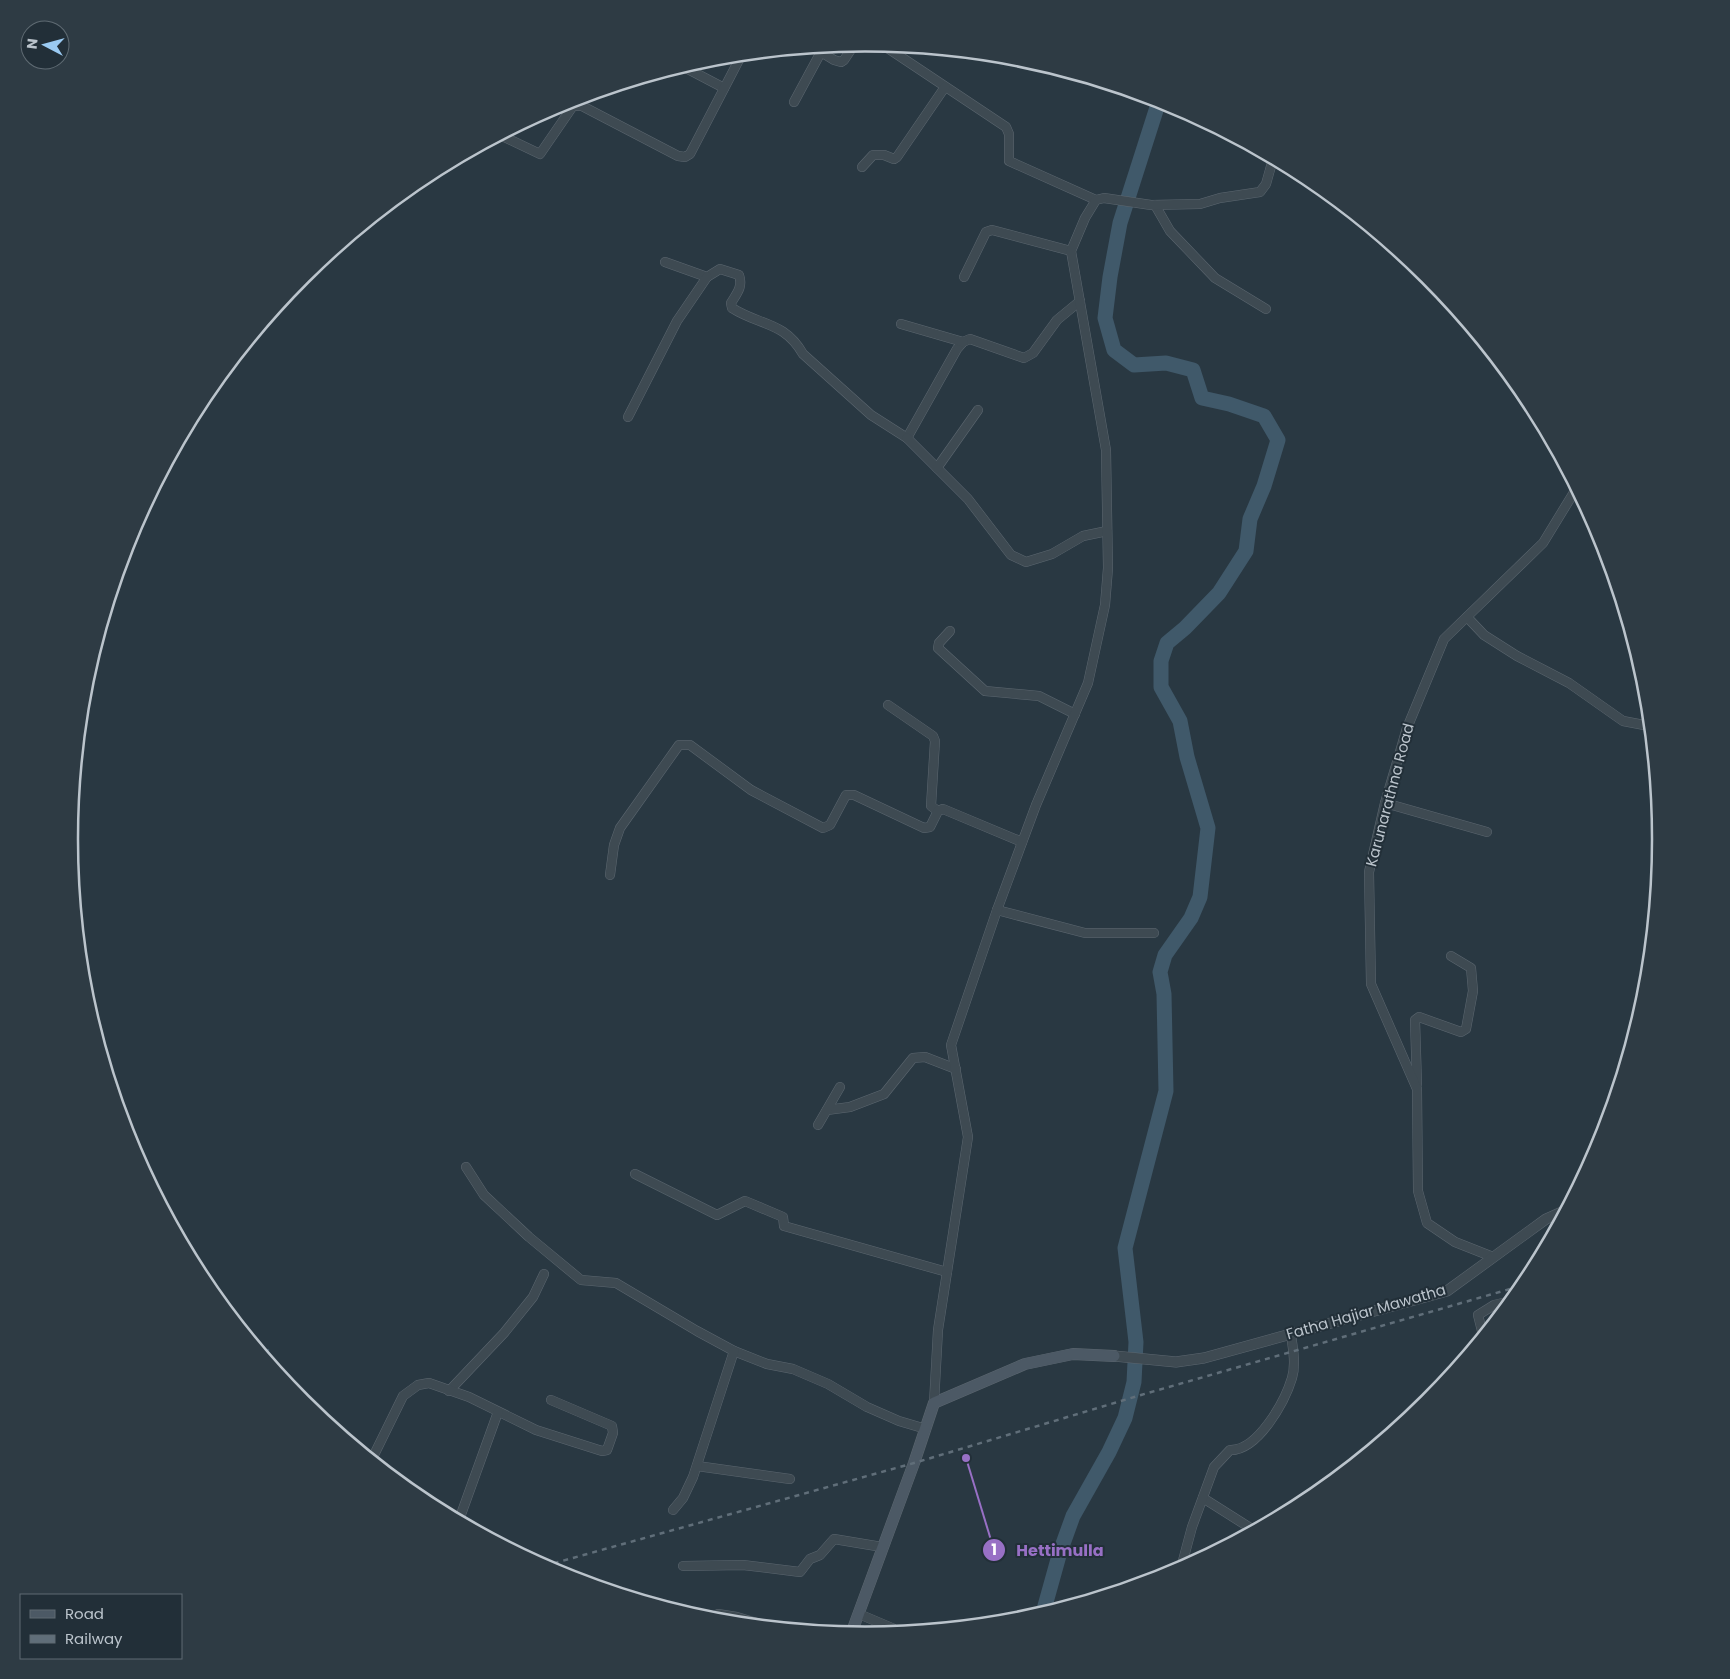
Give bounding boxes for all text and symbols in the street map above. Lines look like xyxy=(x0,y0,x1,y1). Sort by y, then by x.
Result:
north arrow xyxy=(20,20,70,70)
text: N xyxy=(22,37,43,50)
street label: Karunarathna Road xyxy=(1360,721,1419,869)
street label: Fatha Hajiar Mawatha xyxy=(1284,1279,1448,1344)
callout: Hettimulla xyxy=(981,1534,1113,1565)
text: 1 xyxy=(991,1539,997,1560)
text: Hettimulla xyxy=(1016,1539,1104,1562)
legend xyxy=(20,1594,182,1659)
text: Road xyxy=(65,1603,104,1624)
text: Railway xyxy=(65,1628,123,1649)

